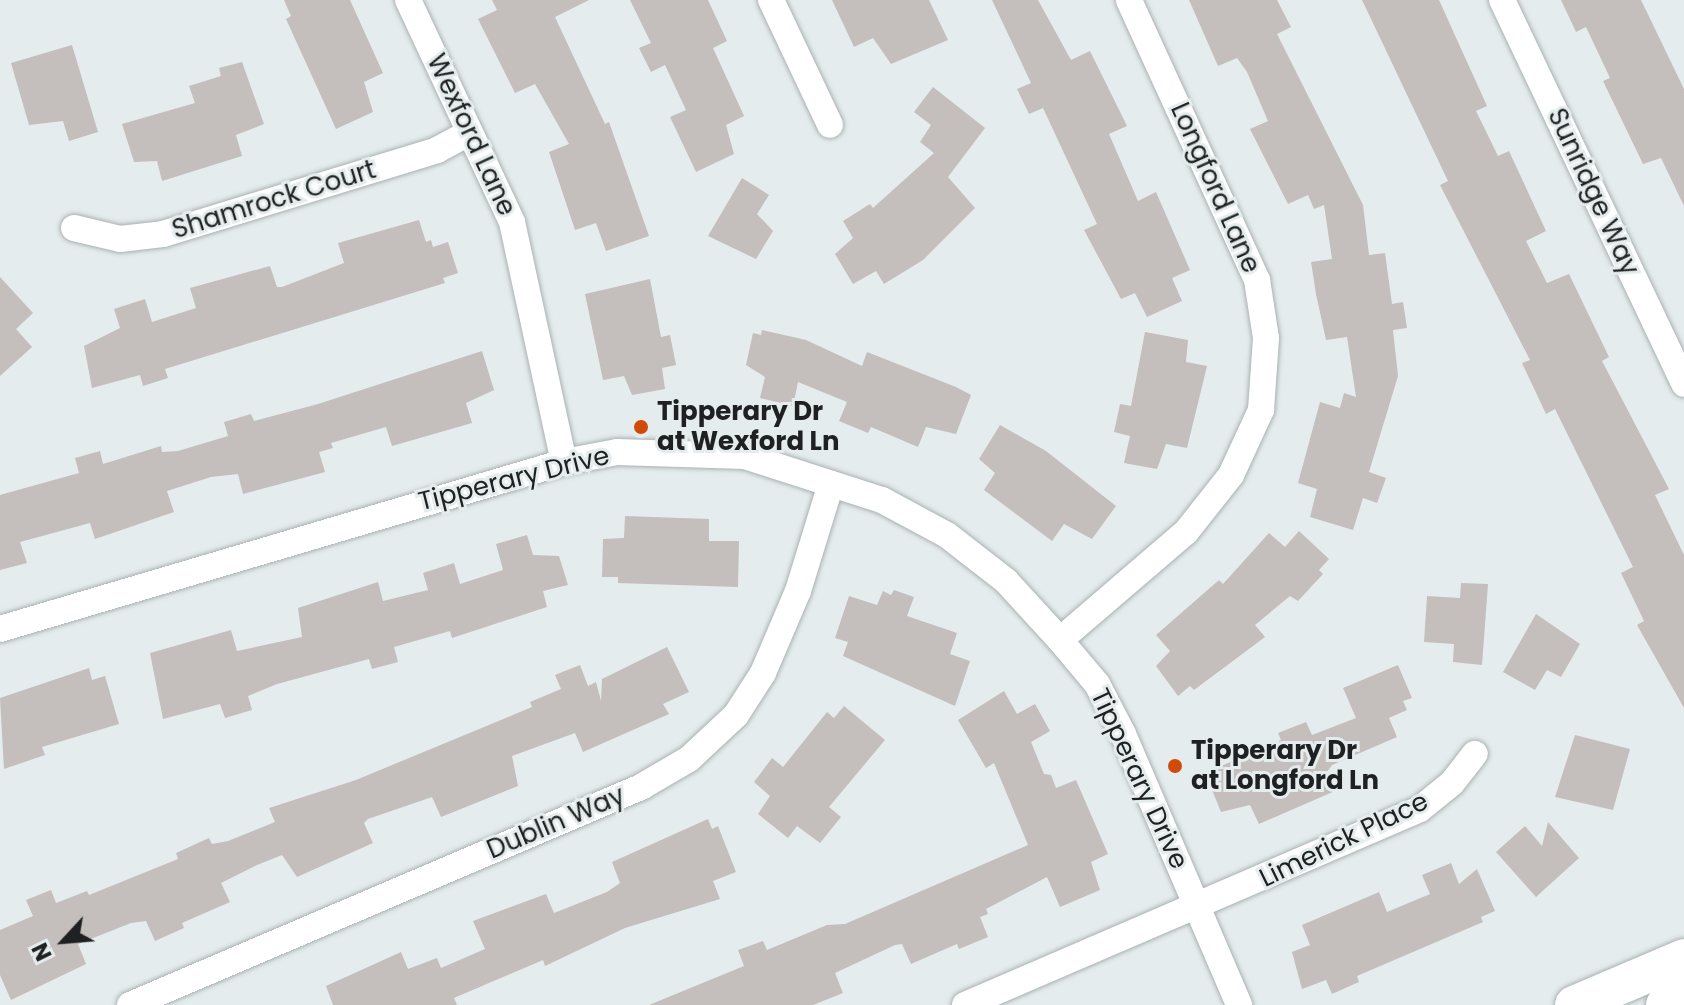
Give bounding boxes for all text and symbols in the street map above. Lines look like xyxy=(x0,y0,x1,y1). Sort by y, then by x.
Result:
street label: Wexford Lane xyxy=(420,49,522,221)
street label: Longford Lane xyxy=(1164,98,1266,278)
street label: Sunridge Way xyxy=(1541,104,1645,280)
street label: Shamrock Court xyxy=(168,154,380,246)
place label: Tipperary Dr at Wexford Ln xyxy=(657,396,840,458)
marker: Tipperary Dr at Wexford Ln xyxy=(632,418,650,436)
street label: Tipperary Drive xyxy=(415,440,613,518)
street label: Tipperary Drive xyxy=(1084,684,1194,874)
place label: Tipperary Dr at Longford Ln xyxy=(1191,735,1379,796)
marker: Tipperary Dr at Longford Ln xyxy=(1166,757,1184,775)
street label: Dublin Way xyxy=(482,780,630,866)
street label: Limerick Place xyxy=(1255,786,1433,894)
north arrow xyxy=(24,901,104,981)
text: N xyxy=(24,938,60,966)

